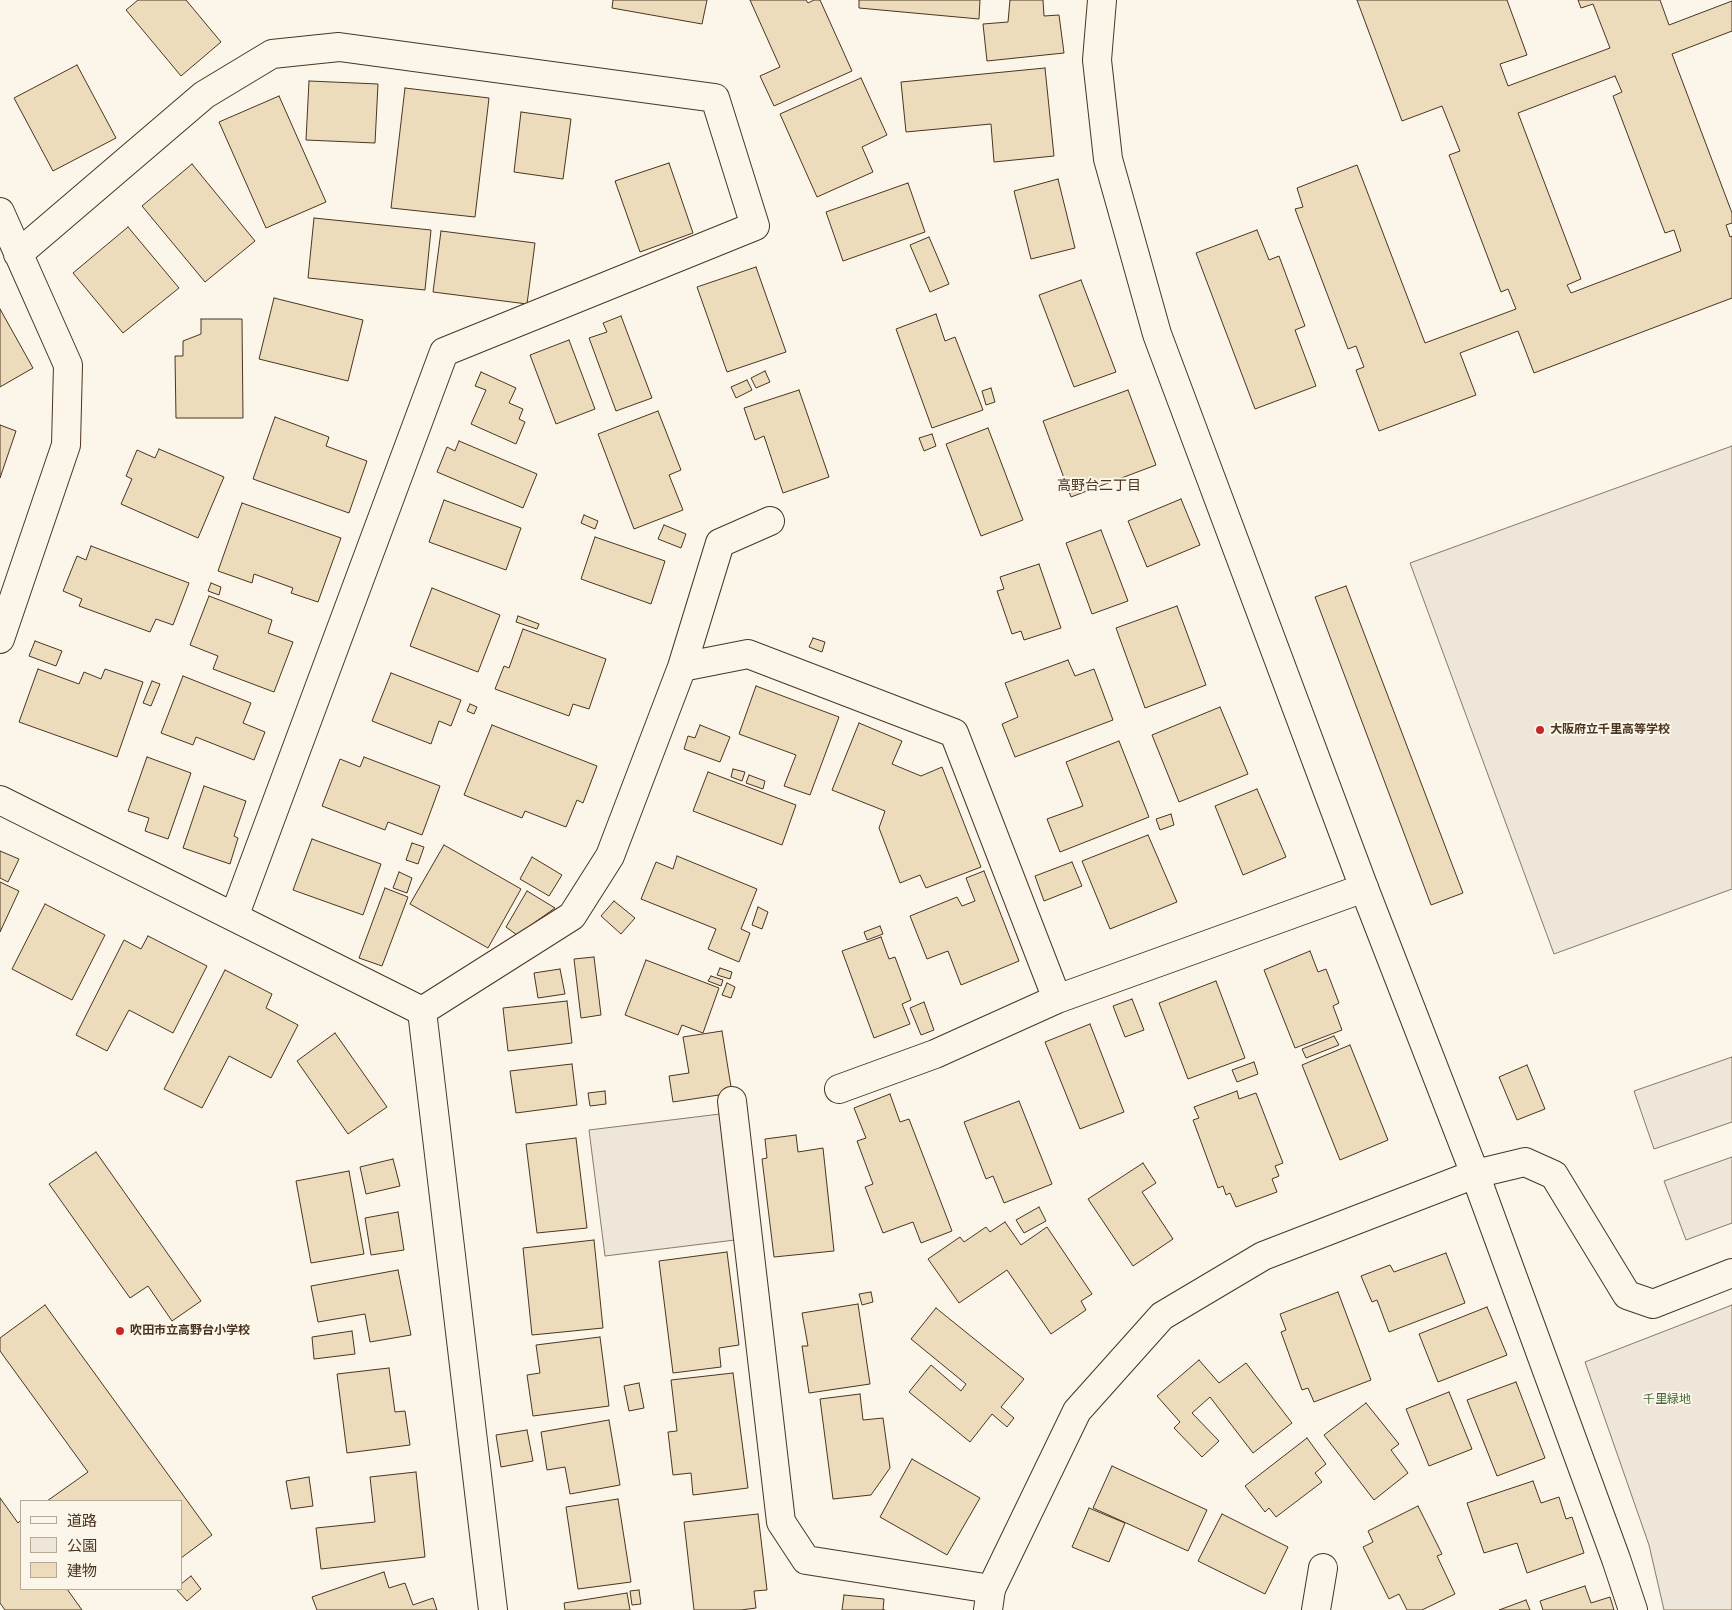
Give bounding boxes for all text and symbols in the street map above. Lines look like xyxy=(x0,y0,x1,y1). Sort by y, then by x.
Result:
district label: 高野台二丁目 xyxy=(1057,478,1141,494)
place label: 大阪府立千里高等学校 xyxy=(1550,723,1670,737)
marker: 大阪府立千里高等学校 xyxy=(1534,724,1546,736)
place label: 吹田市立高野台小学校 xyxy=(130,1324,250,1338)
marker: 吹田市立高野台小学校 xyxy=(114,1325,126,1337)
park label: 千里緑地 xyxy=(1643,1393,1691,1407)
legend xyxy=(20,1500,182,1590)
text: 道路 xyxy=(67,1511,97,1530)
text: 公園 xyxy=(67,1536,97,1555)
text: 建物 xyxy=(67,1561,97,1580)

